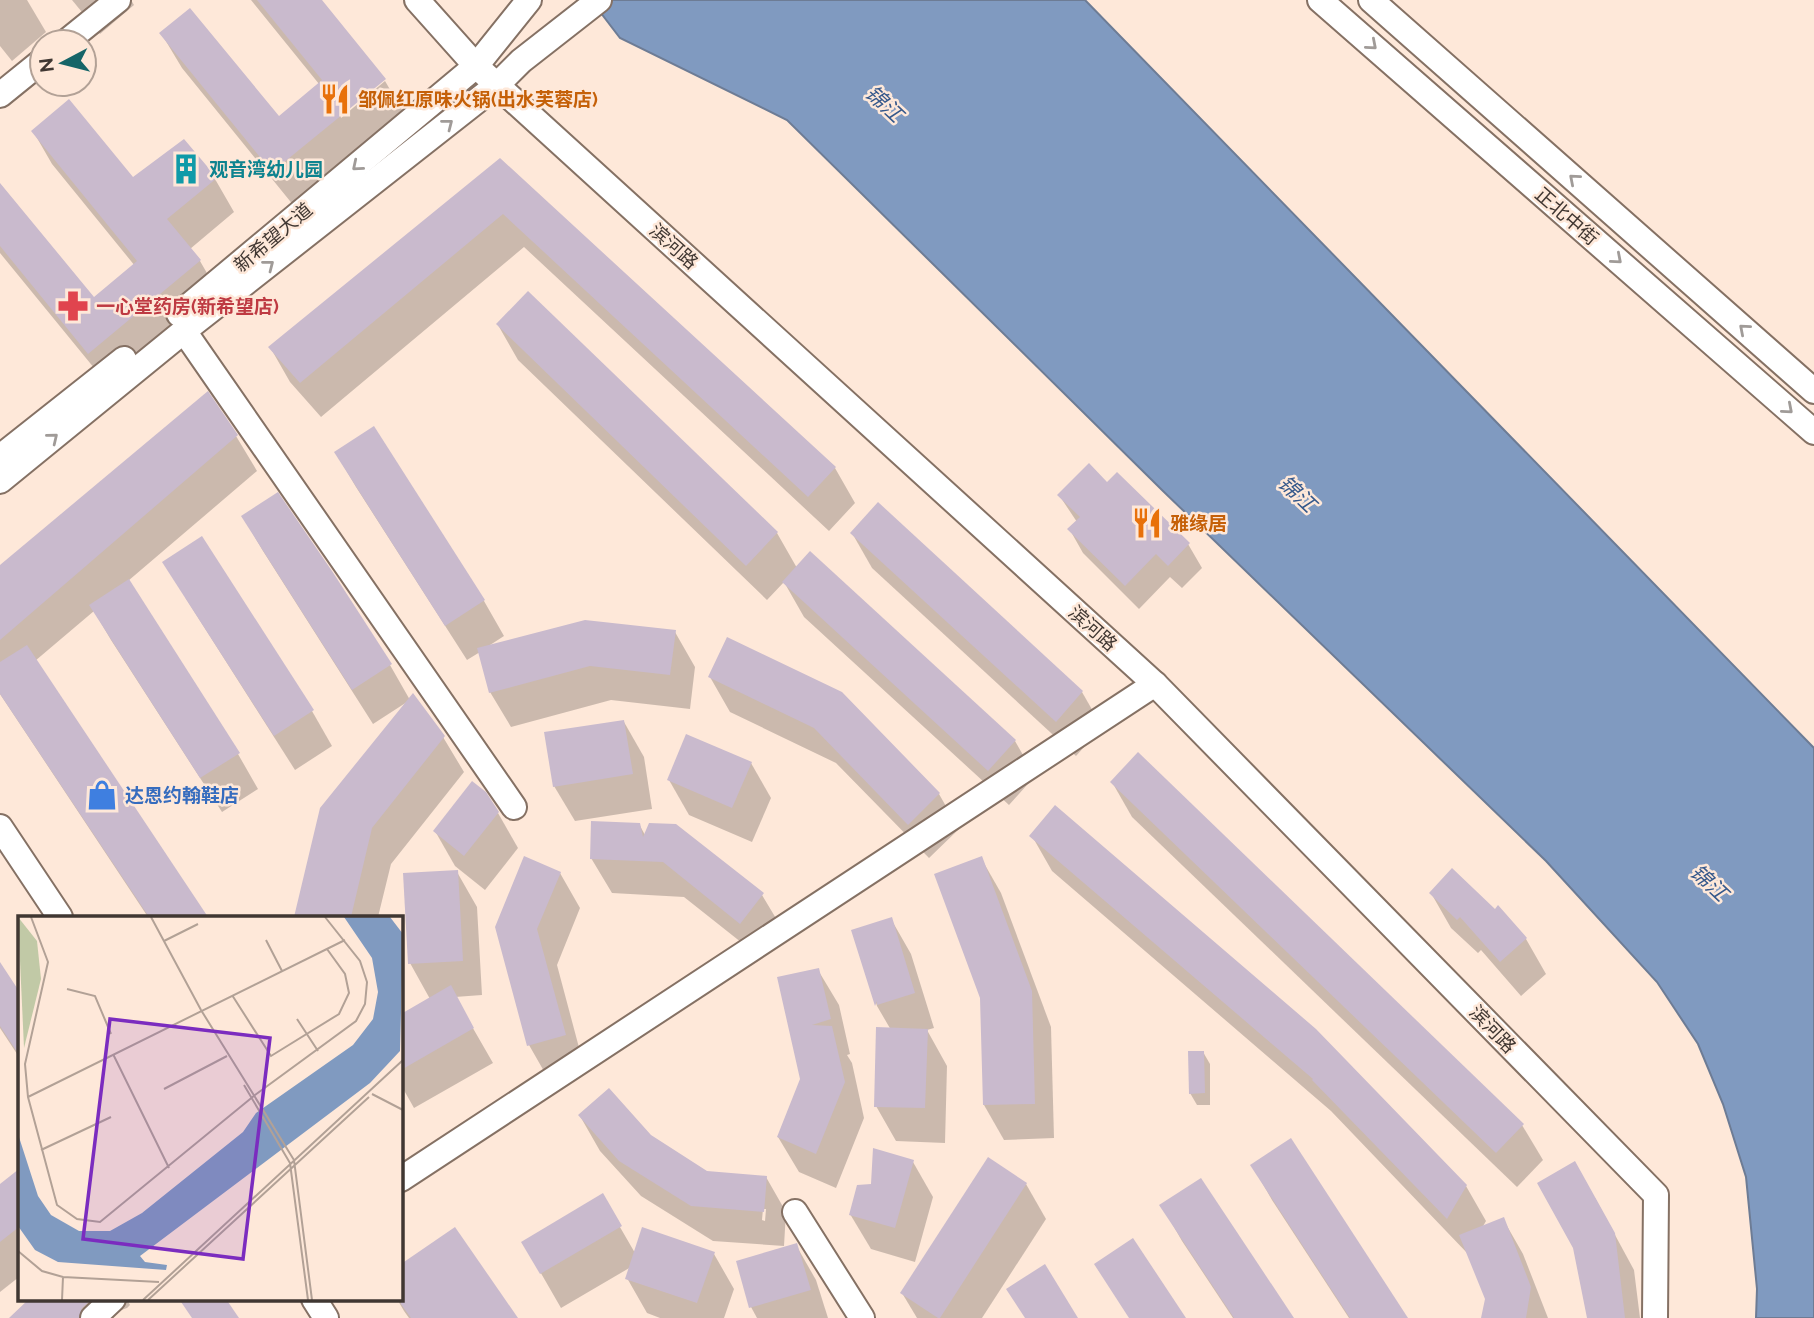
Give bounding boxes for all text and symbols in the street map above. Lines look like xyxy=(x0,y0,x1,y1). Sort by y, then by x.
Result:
north arrow xyxy=(28,28,98,98)
one-way arrow xyxy=(1363,37,1376,49)
text: N xyxy=(34,57,58,74)
water label: 锦江 xyxy=(860,80,910,128)
restaurant icon: 邹佩红原味火锅(出水芙蓉店) xyxy=(318,82,352,116)
place label: 邹佩红原味火锅(出水芙蓉店) xyxy=(358,88,598,110)
one-way arrow xyxy=(440,120,452,133)
building icon: 观音湾幼儿园 xyxy=(169,152,203,186)
place label: 观音湾幼儿园 xyxy=(209,158,323,180)
one-way arrow xyxy=(353,158,366,170)
one-way arrow xyxy=(1569,175,1582,187)
street label: 正北中街 xyxy=(1531,183,1603,249)
street label: 新希望大道 xyxy=(230,198,316,276)
street label: 滨河路 xyxy=(645,219,703,273)
one-way arrow xyxy=(1608,251,1621,263)
one-way arrow xyxy=(261,260,273,273)
pharmacy icon: 一心堂药房(新希望店) xyxy=(56,289,90,323)
place label: 一心堂药房(新希望店) xyxy=(96,295,279,317)
one-way arrow xyxy=(1740,325,1753,337)
one-way arrow xyxy=(1780,401,1793,413)
one-way arrow xyxy=(44,434,57,446)
water label: 锦江 xyxy=(1273,470,1323,518)
restaurant icon: 雅缘居 xyxy=(1130,506,1164,540)
place label: 雅缘居 xyxy=(1170,512,1227,534)
street label: 滨河路 xyxy=(1064,601,1122,655)
shop icon: 达恩约翰鞋店 xyxy=(85,778,119,812)
place label: 达恩约翰鞋店 xyxy=(125,784,239,806)
water label: 锦江 xyxy=(1685,859,1735,907)
inset map xyxy=(18,916,402,1300)
street label: 滨河路 xyxy=(1465,1001,1521,1057)

